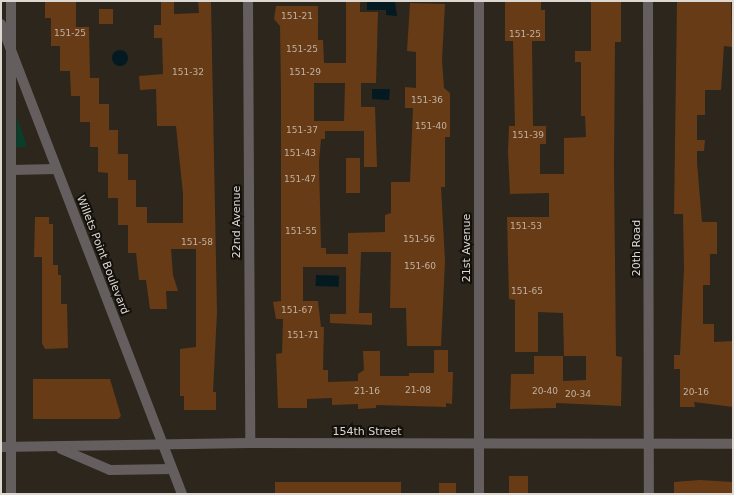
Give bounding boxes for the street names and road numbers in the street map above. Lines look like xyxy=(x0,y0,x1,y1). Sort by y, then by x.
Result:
street label: 22nd Avenue xyxy=(230,186,244,258)
street label: Willets Point Boulevard xyxy=(73,194,131,316)
street label: 21st Avenue xyxy=(460,214,474,282)
street label: 20th Road xyxy=(630,220,644,276)
street label: 154th Street xyxy=(332,425,402,439)

